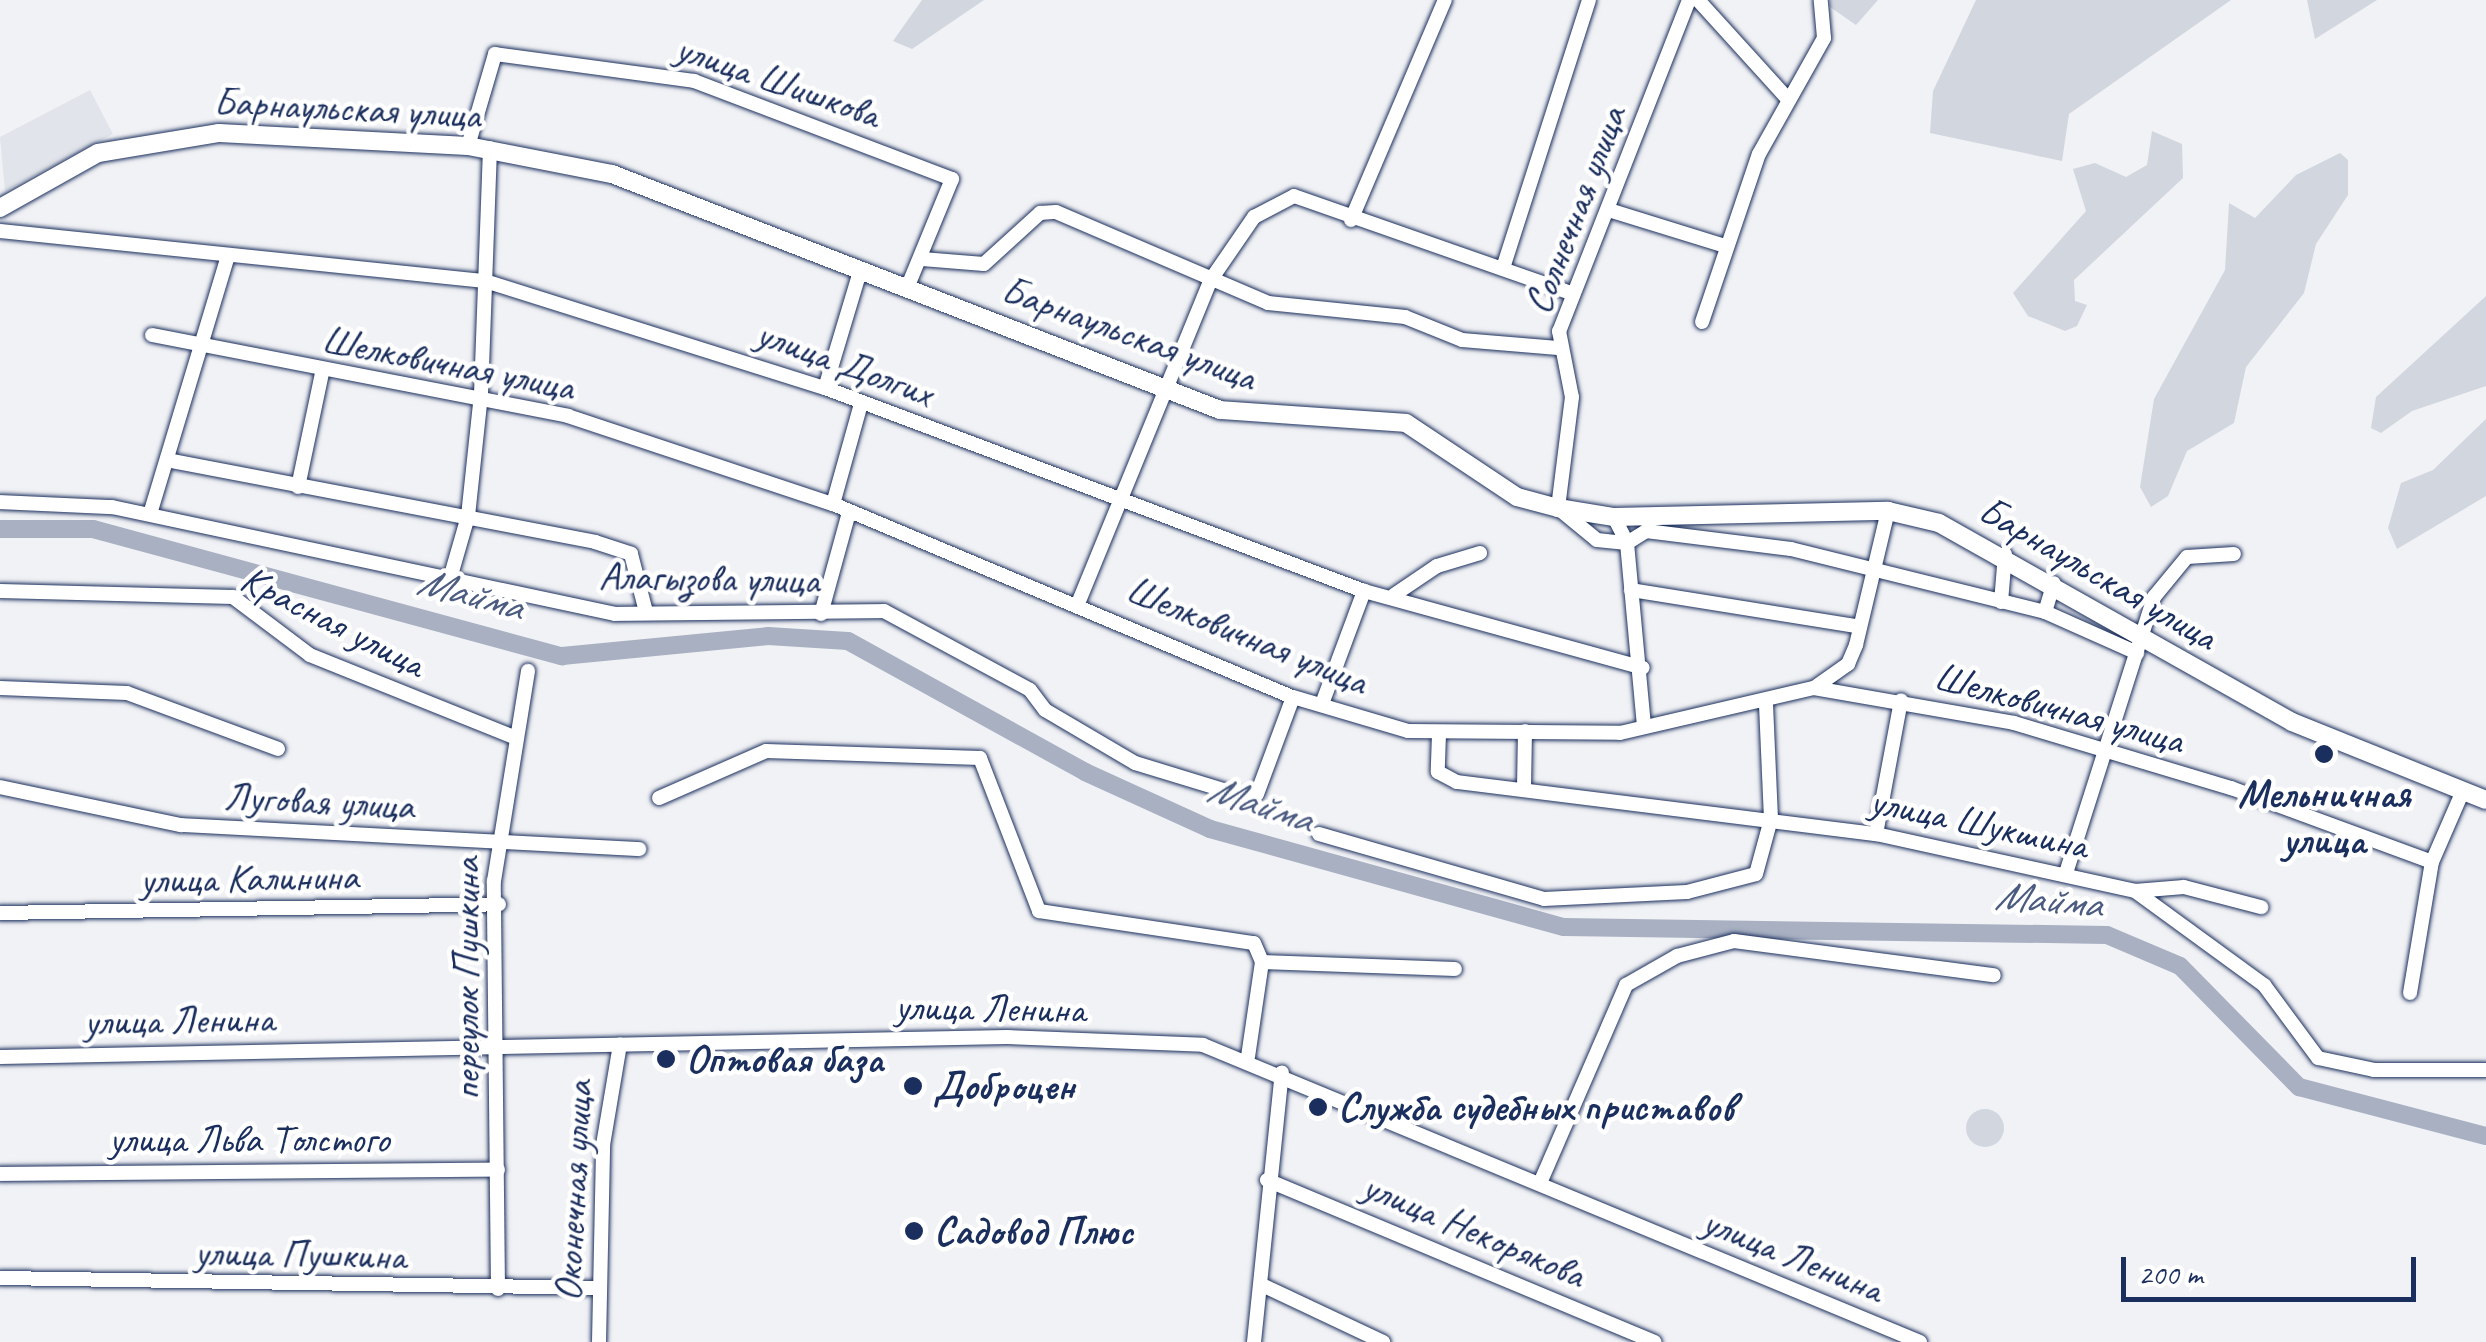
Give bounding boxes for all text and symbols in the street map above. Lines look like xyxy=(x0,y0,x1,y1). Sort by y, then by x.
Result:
street label: улица Шишкова xyxy=(669,23,887,139)
street label: Барнаульская улица xyxy=(211,77,483,139)
street label: Солнечная улица xyxy=(1513,98,1637,322)
street label: Барнаульская улица xyxy=(994,264,1264,402)
street label: улица Долгих xyxy=(750,309,940,417)
street label: Шелковичная улица xyxy=(316,315,580,411)
street label: Барнаульская улица xyxy=(1969,485,2227,661)
street label: Алагызова улица xyxy=(597,552,821,604)
street label: Красная улица xyxy=(233,554,433,688)
water label: Майма xyxy=(412,556,528,632)
street label: Шелковичная улица xyxy=(1118,564,1376,706)
street label: Шелковичная улица xyxy=(1928,651,2190,765)
marker: Мельничная улица xyxy=(2313,743,2335,765)
water label: Майма xyxy=(1202,764,1318,844)
place label: Мельничная улица xyxy=(2238,770,2410,864)
street label: Луговая улица xyxy=(222,772,416,830)
street label: улица Шукшина xyxy=(1867,777,2091,869)
street label: улица Калинина xyxy=(139,852,359,904)
street label: переулок Пушкина xyxy=(442,855,490,1103)
water label: Майма xyxy=(1993,870,2103,930)
street label: улица Ленина xyxy=(895,982,1085,1034)
street label: улица Ленина xyxy=(84,994,274,1046)
place label: Оптовая база xyxy=(686,1035,883,1083)
marker: Оптовая база xyxy=(655,1048,677,1070)
place label: Доброцен xyxy=(933,1062,1075,1110)
marker: Доброцен xyxy=(902,1075,924,1097)
street label: Оконечная улица xyxy=(543,1078,603,1304)
place label: Служба судебных приставов xyxy=(1338,1083,1730,1131)
marker: Служба судебных приставов xyxy=(1307,1096,1329,1118)
street label: улица Льва Толстого xyxy=(109,1115,389,1163)
street label: улица Некорякова xyxy=(1356,1162,1592,1298)
street label: улица Ленина xyxy=(1696,1197,1890,1313)
place label: Садовод Плюс xyxy=(934,1207,1133,1255)
marker: Садовод Плюс xyxy=(903,1220,925,1242)
street label: улица Пушкина xyxy=(193,1228,407,1280)
scale bar xyxy=(2126,1237,2421,1299)
text: 200 m xyxy=(2138,1255,2203,1293)

